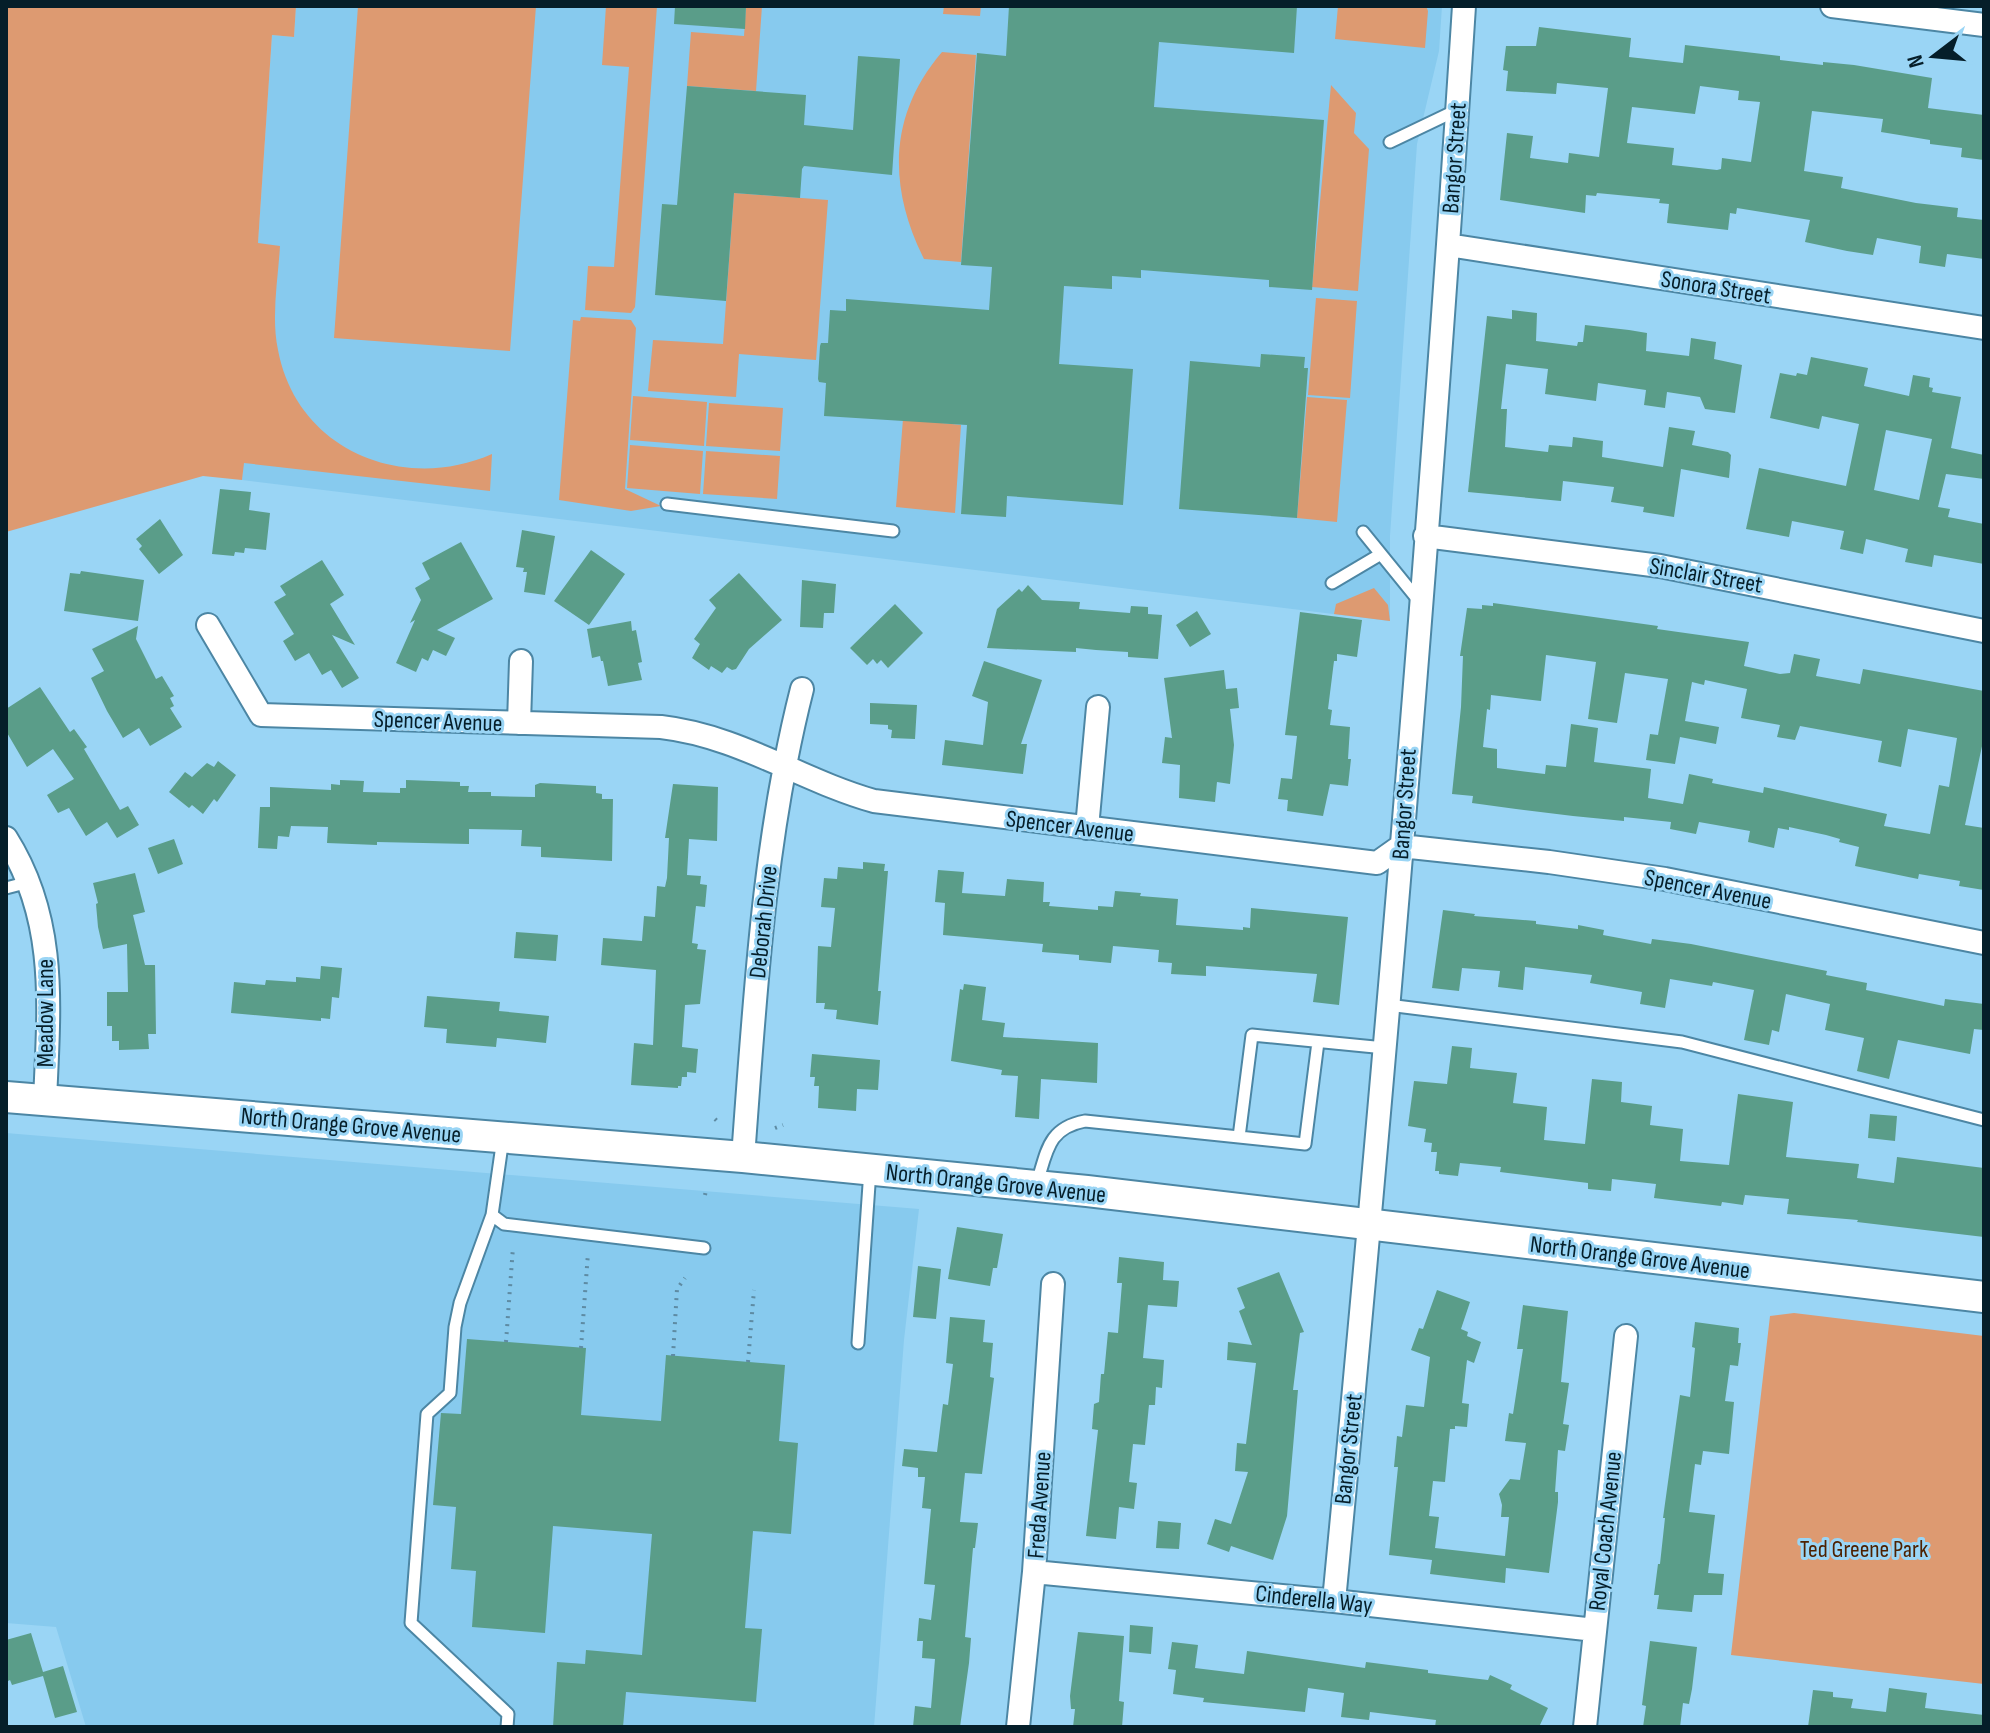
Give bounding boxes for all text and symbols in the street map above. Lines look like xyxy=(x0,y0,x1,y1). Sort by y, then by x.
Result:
north arrow xyxy=(1894,16,1974,96)
text: N xyxy=(1902,52,1931,70)
street label: Bangor Street xyxy=(1436,102,1473,214)
street label: Sonora Street xyxy=(1659,265,1773,310)
street label: Sinclair Street xyxy=(1647,551,1765,600)
street label: Spencer Avenue xyxy=(373,705,503,738)
street label: Bangor Street xyxy=(1386,748,1423,860)
street label: Spencer Avenue xyxy=(1004,804,1136,849)
street label: Spencer Avenue xyxy=(1642,863,1774,916)
street label: Deborah Drive xyxy=(743,864,784,980)
street label: Meadow Lane xyxy=(31,959,60,1067)
street label: North Orange Grove Avenue xyxy=(240,1101,462,1150)
street label: North Orange Grove Avenue xyxy=(884,1158,1107,1209)
street label: North Orange Grove Avenue xyxy=(1528,1230,1751,1285)
street label: Bangor Street xyxy=(1328,1392,1369,1506)
street label: Royal Coach Avenue xyxy=(1583,1450,1628,1612)
street label: Freda Avenue xyxy=(1021,1451,1058,1559)
park label: Ted Greene Park xyxy=(1800,1535,1928,1564)
street label: Cinderella Way xyxy=(1254,1579,1374,1620)

